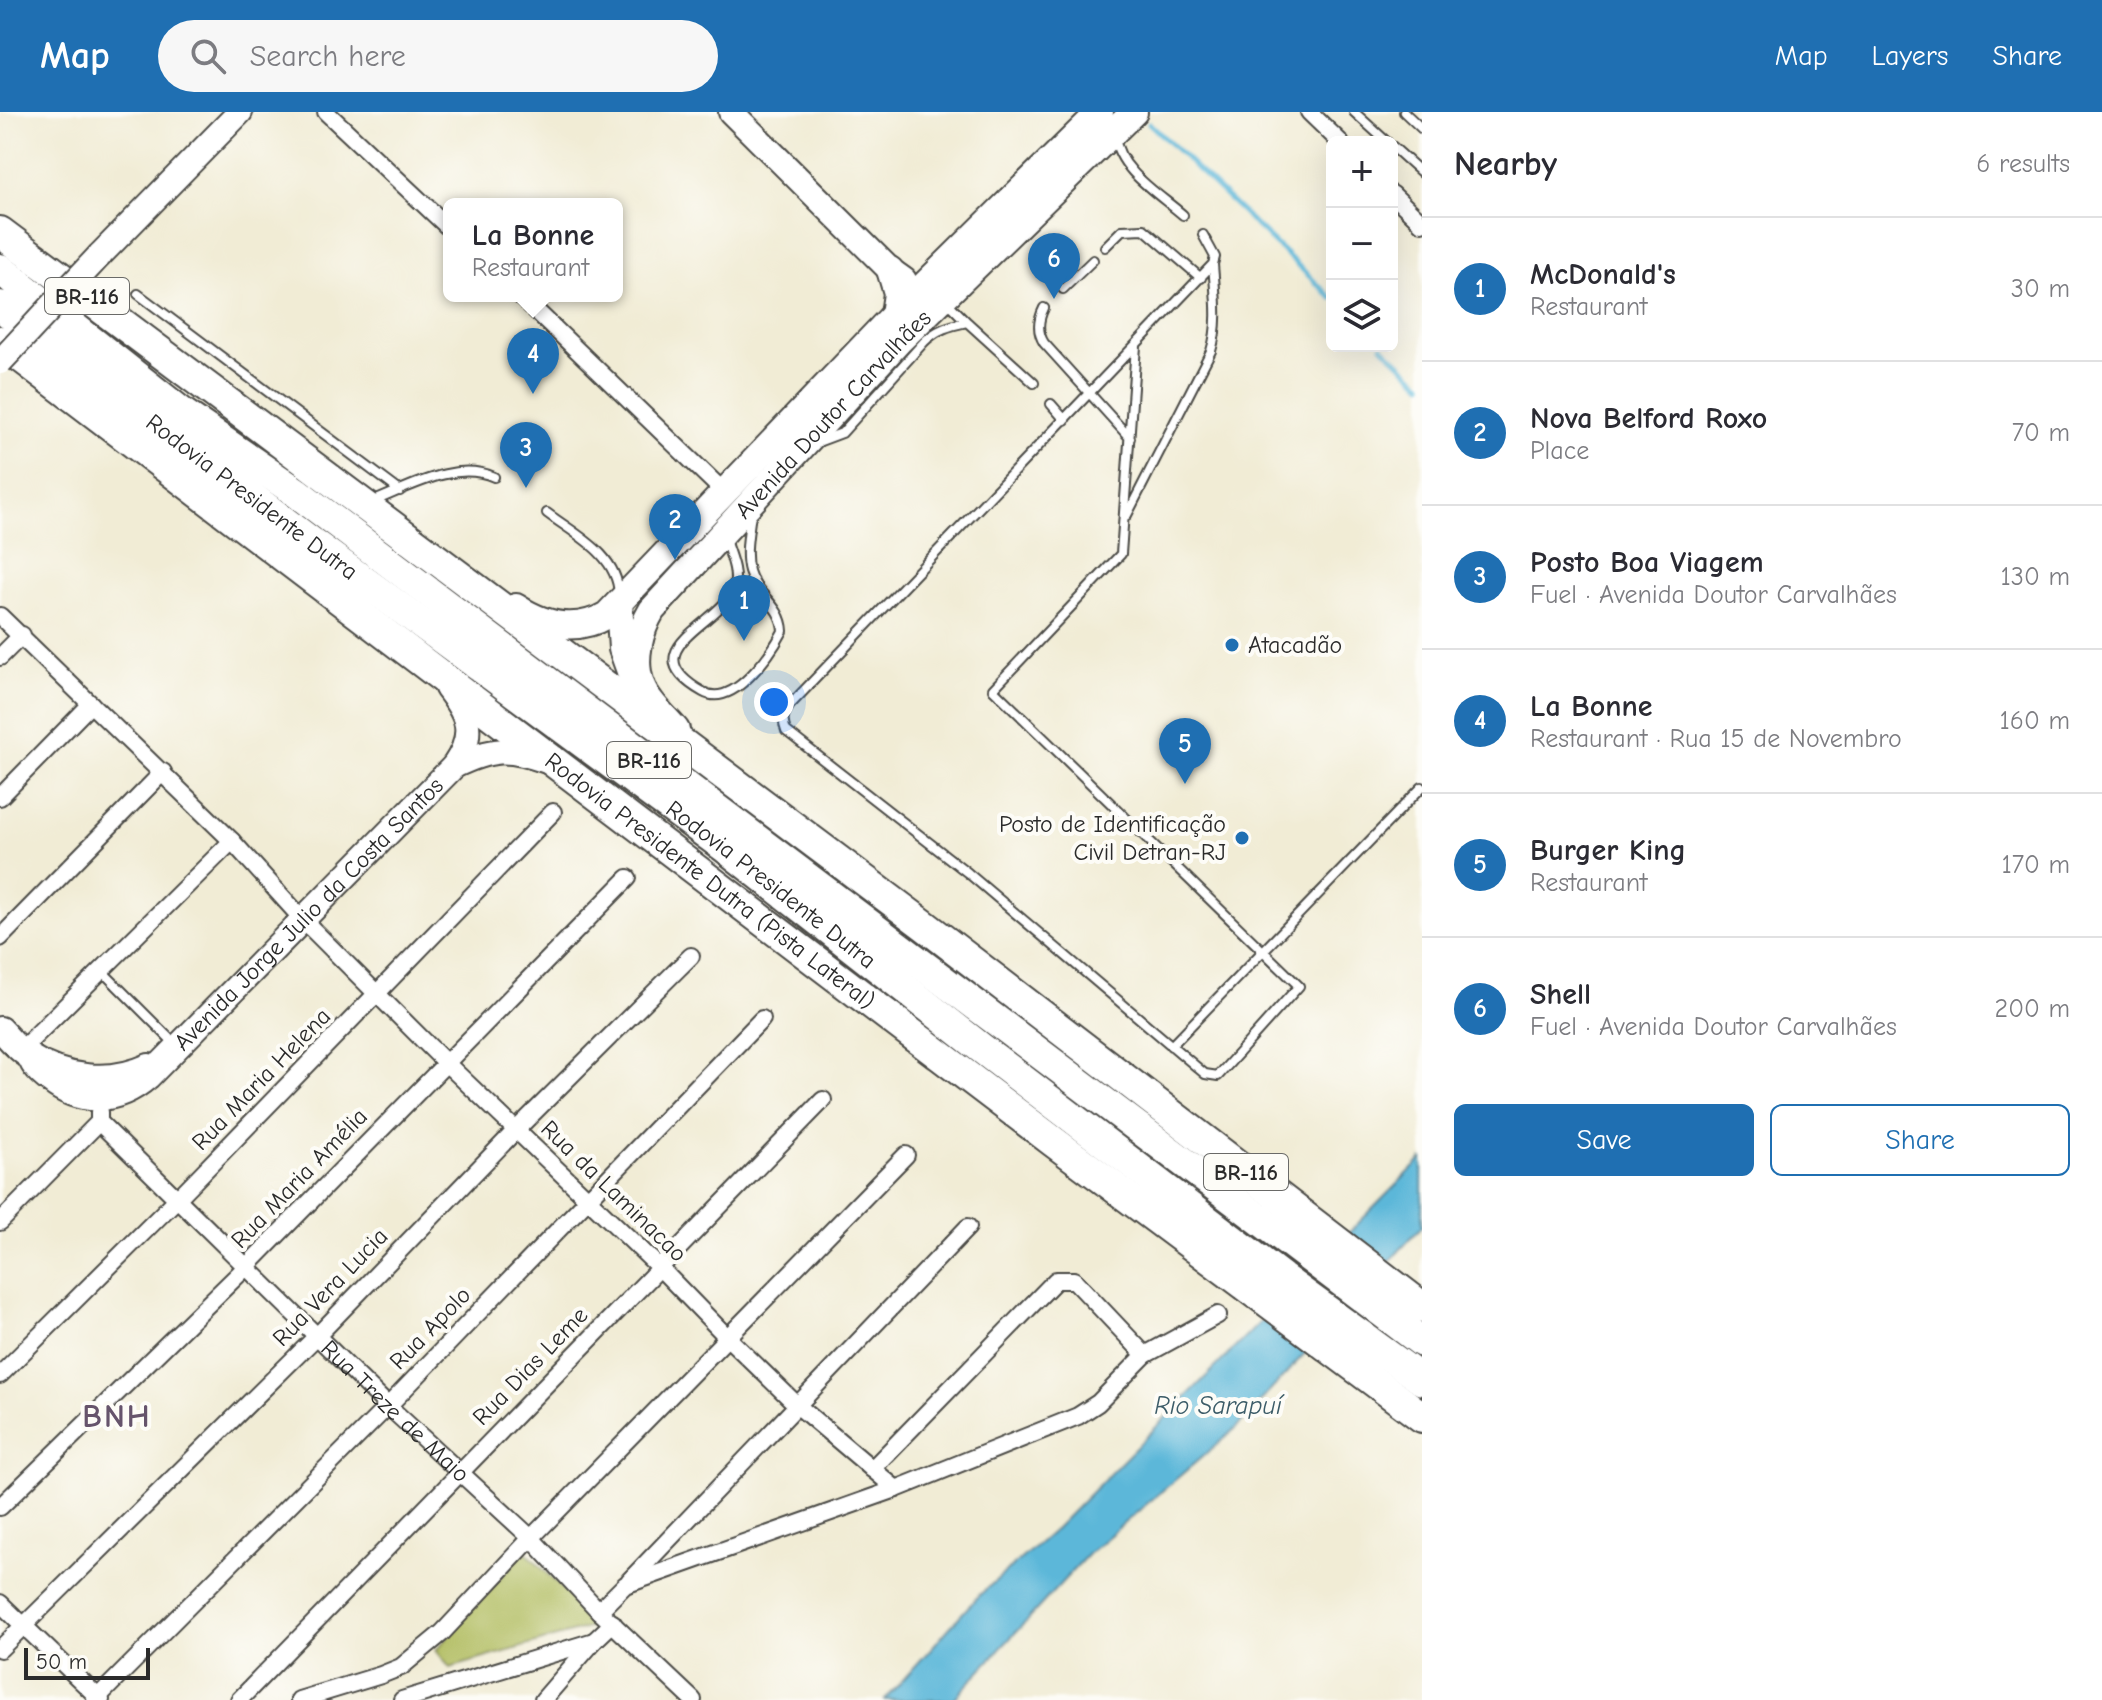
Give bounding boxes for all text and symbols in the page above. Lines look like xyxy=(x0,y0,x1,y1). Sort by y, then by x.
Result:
search box xyxy=(158,20,718,92)
text: Map xyxy=(40,34,110,78)
icon: search xyxy=(186,34,230,78)
text: Search here xyxy=(250,39,406,74)
text: Map xyxy=(1775,40,1828,72)
text: Layers xyxy=(1872,40,1948,72)
text: Share xyxy=(1992,40,2062,72)
map controls xyxy=(1326,136,1398,352)
button: + xyxy=(1326,136,1398,208)
text: Nearby xyxy=(1454,144,1557,184)
text: 6 results xyxy=(1976,149,2070,179)
popup xyxy=(443,198,623,302)
button: − xyxy=(1326,208,1398,280)
text: La Bonne xyxy=(472,218,594,253)
pin: 6 xyxy=(1028,233,1080,299)
text: Restaurant xyxy=(472,253,589,283)
text: McDonald's xyxy=(1530,257,1676,292)
text: 1 xyxy=(1475,274,1485,304)
text: 30 m xyxy=(2011,274,2070,304)
road number: BR-116 xyxy=(45,278,129,314)
button: layers xyxy=(1326,280,1398,352)
text: Restaurant xyxy=(1530,292,1647,322)
street label: Avenida Doutor Carvalhães xyxy=(729,304,937,524)
pin: 4 xyxy=(507,328,559,394)
text: Nova Belford Roxo xyxy=(1530,401,1767,436)
street label: Rodovia Presidente Dutra xyxy=(141,408,363,586)
text: 2 xyxy=(1474,418,1486,448)
text: 70 m xyxy=(2012,418,2070,448)
pin: 3 xyxy=(500,422,552,488)
text: Place xyxy=(1530,436,1589,466)
pin: 2 xyxy=(649,494,701,560)
text: Posto Boa Viagem xyxy=(1530,545,1764,580)
text: 3 xyxy=(1474,562,1486,592)
text: 130 m xyxy=(2001,562,2070,592)
pin: 1 xyxy=(718,575,770,641)
text: Fuel · Avenida Doutor Carvalhães xyxy=(1530,580,1897,610)
place label: Atacadão xyxy=(1248,631,1342,659)
marker: Atacadão xyxy=(1223,636,1241,654)
your location xyxy=(754,682,794,722)
text: La Bonne xyxy=(1530,689,1652,724)
text: 4 xyxy=(1474,706,1486,736)
text: 160 m xyxy=(2000,706,2070,736)
pin: 5 xyxy=(1159,718,1211,784)
text: Restaurant · Rua 15 de Novembro xyxy=(1530,724,1902,754)
road number: BR-116 xyxy=(607,742,691,778)
street label: Rodovia Presidente Dutra (Pista Lateral) xyxy=(538,747,880,1015)
street label: Avenida Jorge Julio da Costa Santos xyxy=(168,771,449,1056)
street label: Rodovia Presidente Dutra xyxy=(660,794,880,976)
place label: Posto de Identificação Civil Detran-RJ xyxy=(999,810,1226,866)
marker: Posto de Identificação Civil Detran-RJ xyxy=(1233,829,1251,847)
text: Burger King xyxy=(1530,833,1686,868)
text: 5 xyxy=(1473,850,1487,880)
text: 170 m xyxy=(2001,850,2070,880)
text: Restaurant xyxy=(1530,868,1647,898)
text: Shell xyxy=(1530,977,1591,1012)
text: 6 xyxy=(1473,994,1487,1024)
text: 200 m xyxy=(1995,994,2070,1024)
street label: Rua Maria Helena xyxy=(186,1002,336,1156)
text: Fuel · Avenida Doutor Carvalhães xyxy=(1530,1012,1897,1042)
street label: Rua Maria Amélia xyxy=(225,1102,373,1254)
button: Save xyxy=(1454,1104,1754,1176)
button: Share xyxy=(1770,1104,2070,1176)
street label: Rua da Laminacao xyxy=(535,1114,693,1268)
road number: BR-116 xyxy=(1204,1154,1288,1190)
street label: Rua Vera Lucia xyxy=(267,1222,393,1352)
street label: Rua Apolo xyxy=(384,1281,476,1375)
street label: Rua Dias Leme xyxy=(467,1301,593,1431)
street label: Rua Treze de Maio xyxy=(315,1334,475,1488)
water label: Rio Sarapuí xyxy=(1154,1391,1285,1421)
district label: BNH xyxy=(82,1398,152,1435)
scale bar xyxy=(24,1644,150,1680)
text: 50 m xyxy=(36,1649,87,1675)

